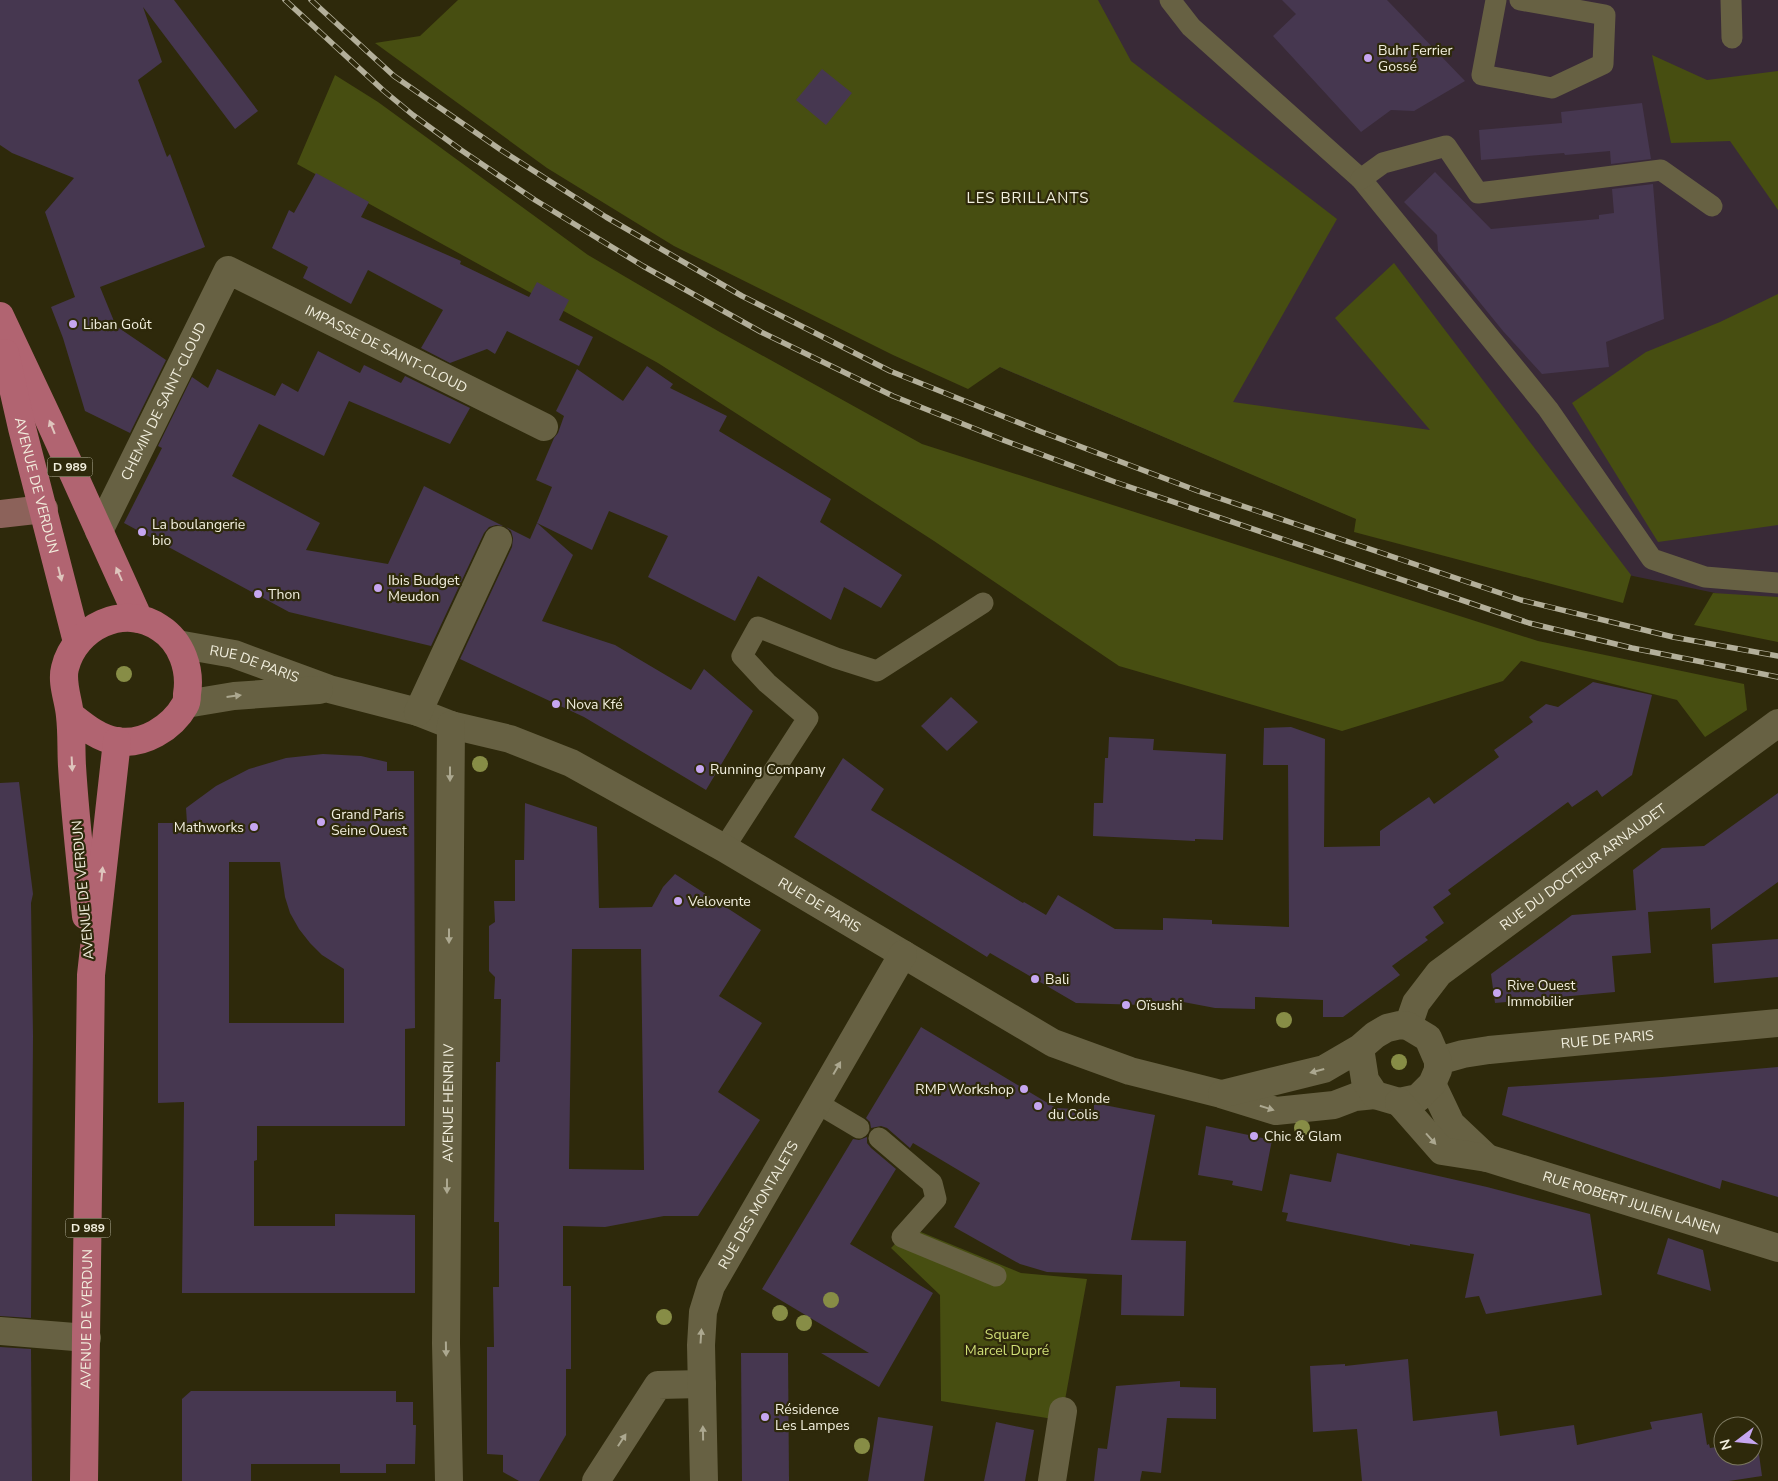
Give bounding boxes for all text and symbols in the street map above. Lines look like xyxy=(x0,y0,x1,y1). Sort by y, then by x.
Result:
place label: Buhr Ferrier Gossé xyxy=(1378,41,1452,76)
marker: Buhr Ferrier Gossé xyxy=(1362,52,1374,64)
district label: LES BRILLANTS xyxy=(967,188,1089,208)
street label: IMPASSE DE SAINT-CLOUD xyxy=(302,300,471,397)
place label: Liban Goût xyxy=(83,315,152,334)
marker: Liban Goût xyxy=(67,318,79,330)
street label: CHEMIN DE SAINT-CLOUD xyxy=(116,319,210,483)
street label: AVENUE DE VERDUN xyxy=(10,415,63,555)
one-way arrow xyxy=(47,419,55,434)
road number: D 989 xyxy=(48,458,92,477)
place label: La boulangerie bio xyxy=(152,515,245,550)
marker: La boulangerie bio xyxy=(136,526,148,538)
one-way arrow xyxy=(56,566,64,581)
one-way arrow xyxy=(114,567,122,581)
place label: Ibis Budget Meudon xyxy=(388,571,459,606)
marker: Ibis Budget Meudon xyxy=(372,582,384,594)
place label: Thon xyxy=(268,585,300,604)
marker: Thon xyxy=(252,588,264,600)
street label: RUE DE PARIS xyxy=(208,640,302,687)
one-way arrow xyxy=(227,692,243,700)
place label: Nova Kfé xyxy=(566,695,623,714)
marker: Nova Kfé xyxy=(550,698,562,710)
one-way arrow xyxy=(68,756,76,772)
place label: Running Company xyxy=(710,760,826,779)
marker: Running Company xyxy=(694,763,706,775)
one-way arrow xyxy=(446,766,454,782)
street label: RUE DU DOCTEUR ARNAUDET xyxy=(1496,799,1671,935)
place label: Grand Paris Seine Ouest xyxy=(331,805,407,840)
marker: Grand Paris Seine Ouest xyxy=(315,816,327,828)
place label: Mathworks xyxy=(174,818,244,837)
street label: AVENUE DE VERDUN xyxy=(67,820,99,960)
marker: Mathworks xyxy=(248,821,260,833)
one-way arrow xyxy=(98,866,106,882)
street label: RUE DE PARIS xyxy=(775,873,865,937)
place label: Velovente xyxy=(687,892,751,911)
marker: Velovente xyxy=(672,895,684,907)
one-way arrow xyxy=(445,929,453,945)
place label: Bali xyxy=(1045,970,1069,989)
marker: Bali xyxy=(1029,973,1041,985)
place label: Rive Ouest Immobilier xyxy=(1507,976,1575,1011)
marker: Rive Ouest Immobilier xyxy=(1491,987,1503,999)
place label: Oïsushi xyxy=(1136,996,1183,1015)
marker: Oïsushi xyxy=(1120,999,1132,1011)
street label: RUE DE PARIS xyxy=(1560,1025,1655,1053)
street label: AVENUE HENRI IV xyxy=(438,1043,458,1162)
one-way arrow xyxy=(833,1062,842,1075)
one-way arrow xyxy=(1309,1067,1324,1075)
place label: RMP Workshop xyxy=(915,1080,1014,1099)
marker: RMP Workshop xyxy=(1018,1083,1030,1095)
place label: Le Monde du Colis xyxy=(1048,1089,1110,1124)
marker: Le Monde du Colis xyxy=(1032,1100,1044,1112)
one-way arrow xyxy=(1260,1105,1275,1113)
place label: Chic & Glam xyxy=(1264,1127,1342,1146)
marker: Chic & Glam xyxy=(1248,1130,1260,1142)
one-way arrow xyxy=(1425,1133,1436,1145)
street label: RUE DES MONTALETS xyxy=(713,1137,803,1272)
street label: RUE ROBERT JULIEN LANEN xyxy=(1540,1166,1723,1239)
one-way arrow xyxy=(443,1179,451,1195)
road number: D 989 xyxy=(66,1218,110,1238)
street label: AVENUE DE VERDUN xyxy=(76,1249,97,1389)
park label: Square Marcel Dupré xyxy=(965,1325,1049,1360)
one-way arrow xyxy=(698,1327,706,1343)
one-way arrow xyxy=(442,1341,450,1357)
place label: Résidence Les Lampes xyxy=(775,1400,850,1435)
marker: Résidence Les Lampes xyxy=(759,1411,771,1423)
north arrow xyxy=(1713,1416,1763,1466)
one-way arrow xyxy=(699,1424,707,1440)
one-way arrow xyxy=(618,1433,627,1447)
text: N xyxy=(1715,1437,1737,1452)

